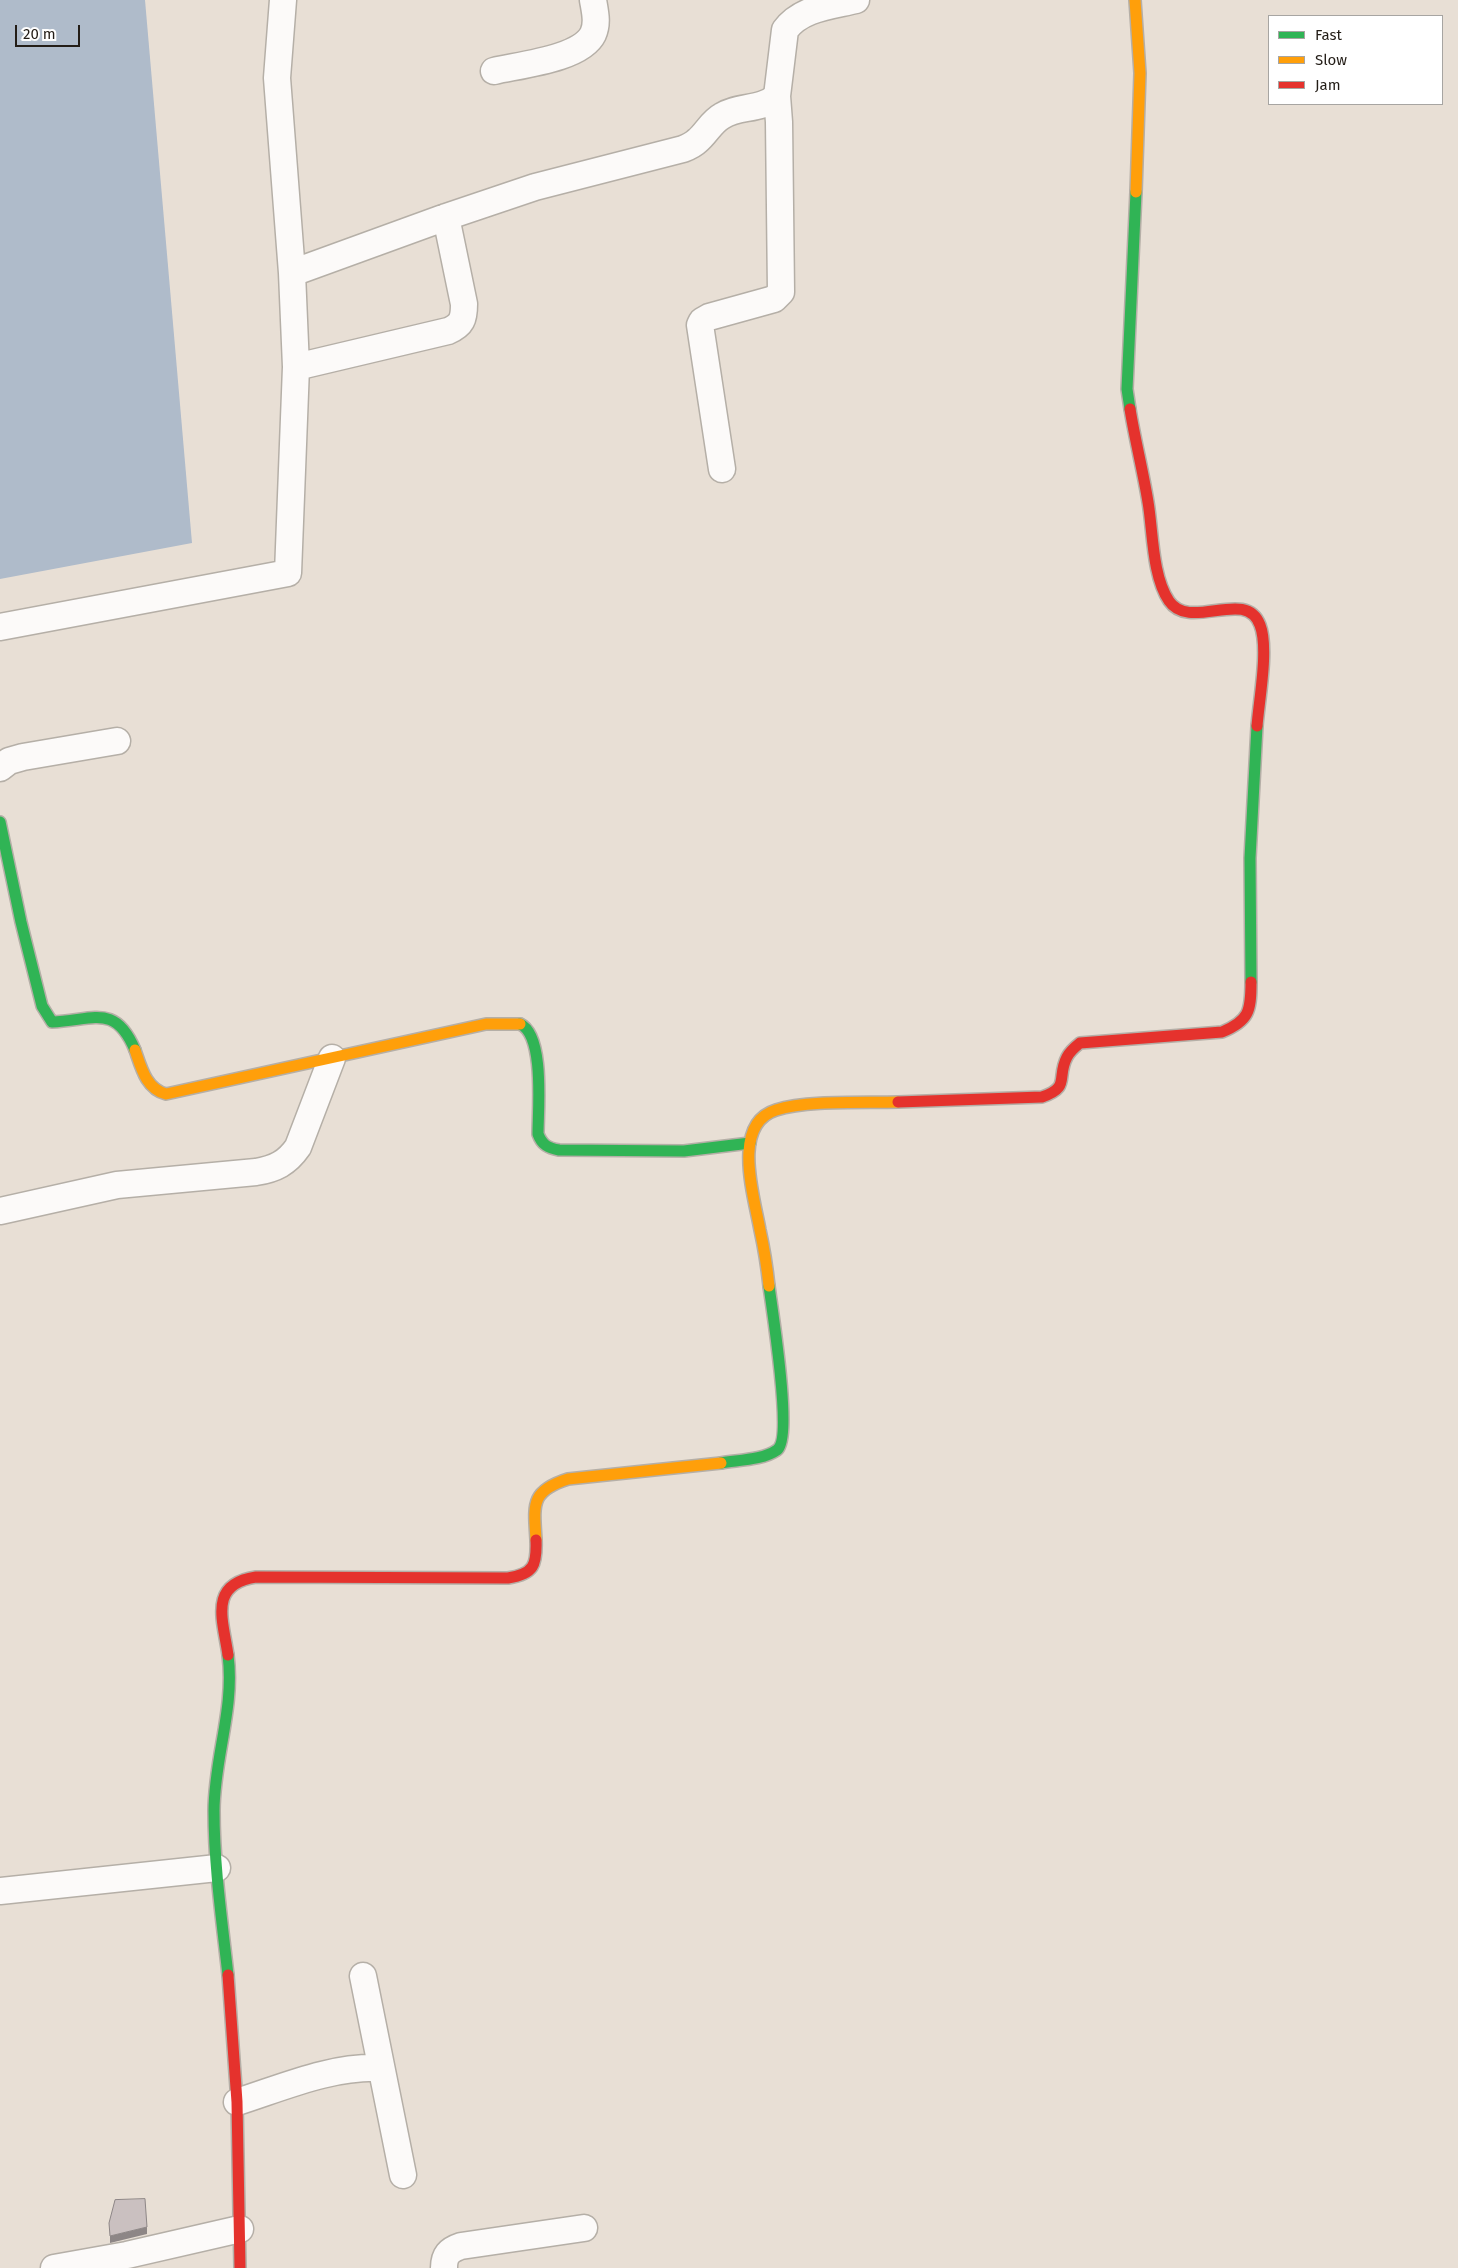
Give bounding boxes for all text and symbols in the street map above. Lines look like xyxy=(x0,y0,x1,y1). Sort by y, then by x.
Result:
scale bar xyxy=(18,15,82,47)
legend xyxy=(1268,15,1443,105)
text: 20 m xyxy=(23,25,56,43)
text: Fast xyxy=(1315,26,1342,44)
text: Slow xyxy=(1315,51,1347,69)
text: Jam xyxy=(1315,76,1341,94)

